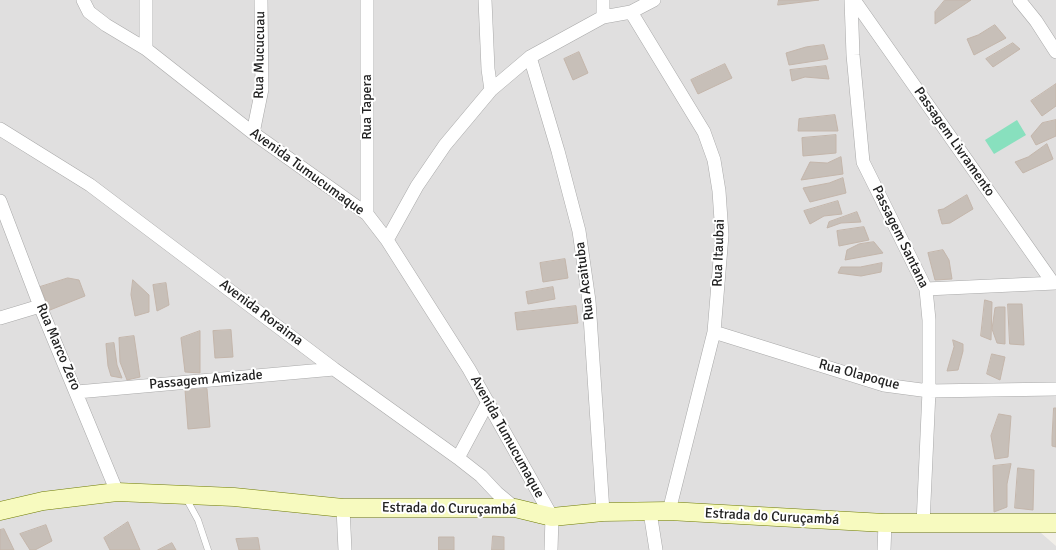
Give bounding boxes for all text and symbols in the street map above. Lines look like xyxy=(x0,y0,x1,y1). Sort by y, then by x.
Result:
street label: Rua Mucucuau xyxy=(251,11,269,99)
street label: Rua Tapera xyxy=(359,74,375,140)
street label: Passagem Livramento xyxy=(910,84,998,200)
street label: Avenida Tumucumaque xyxy=(247,125,367,219)
street label: Passagem Santana xyxy=(868,183,932,291)
street label: Rua Itaubai xyxy=(709,219,729,287)
street label: Rua Acaituba xyxy=(572,241,598,321)
street label: Avenida Roraima xyxy=(216,276,306,350)
street label: Rua Marco Zero xyxy=(32,301,84,393)
street label: Rua Olapoque xyxy=(817,356,901,394)
street label: Passagem Amizade xyxy=(149,367,263,393)
street label: Avenida Tumucumaque xyxy=(466,373,548,501)
street label: Estrada do Curuçambá xyxy=(382,499,516,519)
street label: Estrada do Curuçambá xyxy=(704,505,840,529)

